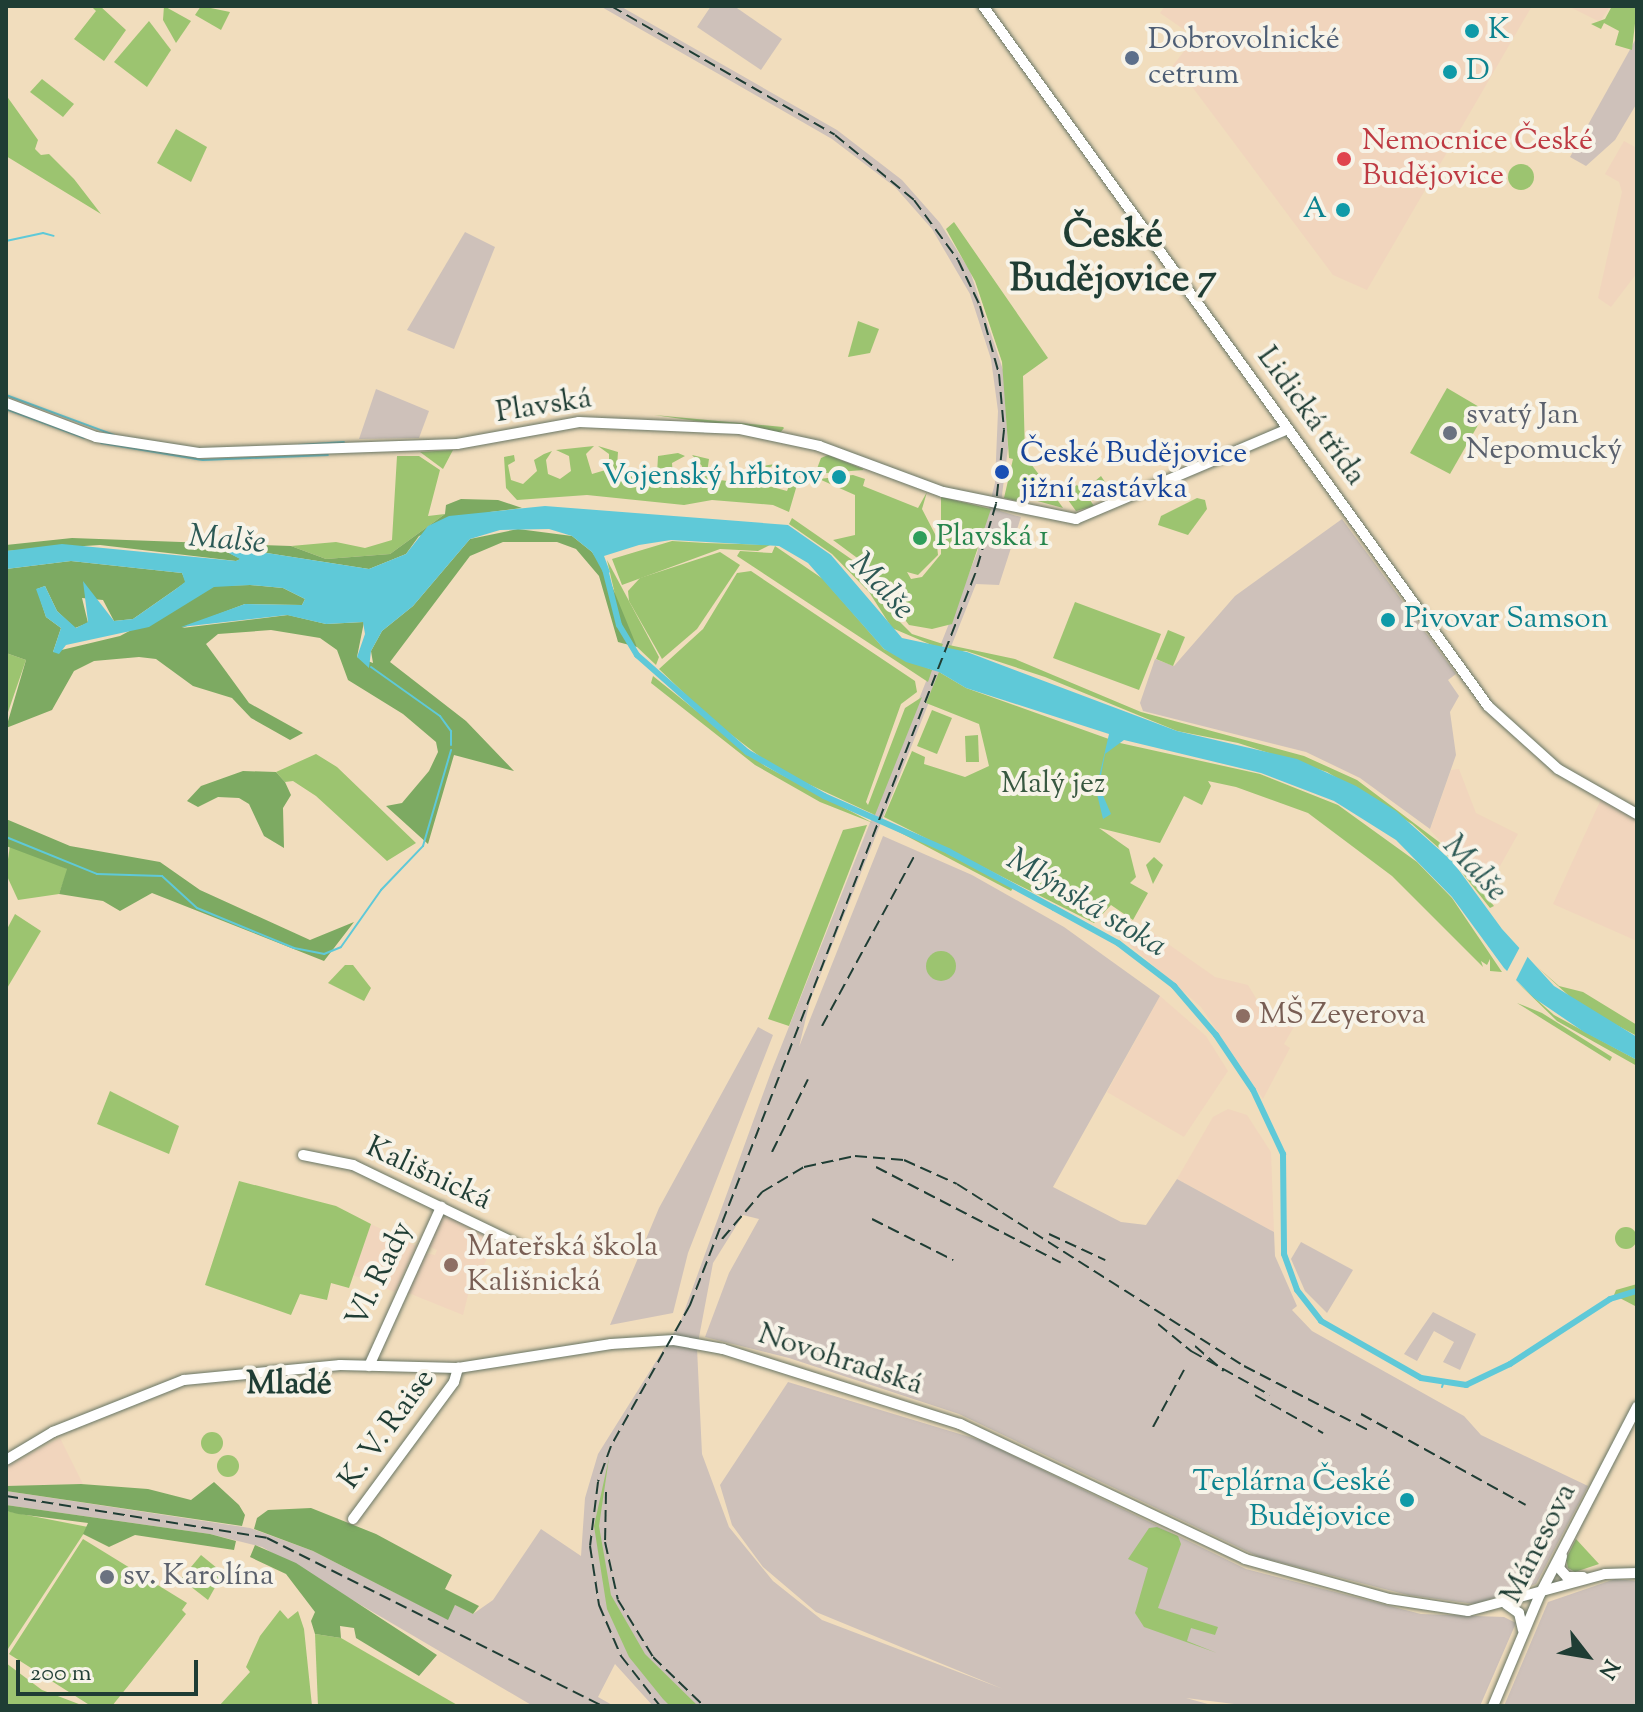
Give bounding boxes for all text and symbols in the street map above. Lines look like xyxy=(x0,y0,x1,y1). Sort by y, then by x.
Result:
place label: K xyxy=(1488,13,1510,49)
marker: K xyxy=(1463,22,1481,40)
place label: Dobrovolnické cetrum xyxy=(1148,23,1340,94)
marker: Dobrovolnické cetrum xyxy=(1123,49,1141,67)
place label: D xyxy=(1466,54,1490,90)
marker: D xyxy=(1441,63,1459,81)
place label: Nemocnice České Budějovice xyxy=(1362,124,1593,194)
marker: Nemocnice České Budějovice xyxy=(1333,148,1355,170)
place label: A xyxy=(1303,192,1327,228)
marker: A xyxy=(1334,201,1352,219)
district label: České Budějovice 7 xyxy=(1009,215,1217,304)
street label: Lidická třída xyxy=(1248,341,1372,493)
street label: Plavská xyxy=(494,382,594,432)
place label: svatý Jan Nepomucký xyxy=(1466,398,1622,468)
marker: svatý Jan Nepomucký xyxy=(1441,424,1459,442)
place label: České Budějovice jižní zastávka xyxy=(1020,437,1247,508)
place label: Vojenský hřbitov xyxy=(602,459,823,495)
marker: České Budějovice jižní zastávka xyxy=(991,461,1013,483)
marker: Vojenský hřbitov xyxy=(830,468,848,486)
water label: Malše xyxy=(187,519,267,563)
place label: Plavská 1 xyxy=(936,520,1049,556)
marker: Plavská 1 xyxy=(911,529,929,547)
water label: Malše xyxy=(841,546,921,628)
place label: Pivovar Samson xyxy=(1404,602,1608,638)
marker: Pivovar Samson xyxy=(1379,611,1397,629)
park label: Malý jez xyxy=(1001,767,1105,803)
water label: Malše xyxy=(1434,828,1514,910)
water label: Mlýnská stoka xyxy=(999,841,1173,967)
place label: MŠ Zeyerova xyxy=(1259,998,1425,1034)
marker: MŠ Zeyerova xyxy=(1234,1007,1252,1025)
street label: Kališnická xyxy=(360,1130,496,1220)
street label: Vl. Rady xyxy=(340,1216,422,1334)
place label: Mateřská škola Kališnická xyxy=(467,1230,658,1300)
marker: Mateřská škola Kališnická xyxy=(442,1256,460,1274)
street label: Novohradská xyxy=(753,1317,927,1405)
street label: K. V. Raise xyxy=(332,1363,444,1497)
district label: Mladé xyxy=(246,1366,332,1404)
place label: Teplárna České Budějovice xyxy=(1193,1465,1391,1536)
street label: Mánesova xyxy=(1495,1478,1585,1610)
marker: Teplárna České Budějovice xyxy=(1398,1491,1416,1509)
place label: sv. Karolína xyxy=(123,1559,274,1595)
marker: sv. Karolína xyxy=(98,1568,116,1586)
north arrow xyxy=(1547,1616,1627,1696)
scale bar xyxy=(20,1644,202,1694)
text: N xyxy=(1589,1653,1626,1684)
text: 200 m xyxy=(30,1657,92,1691)

